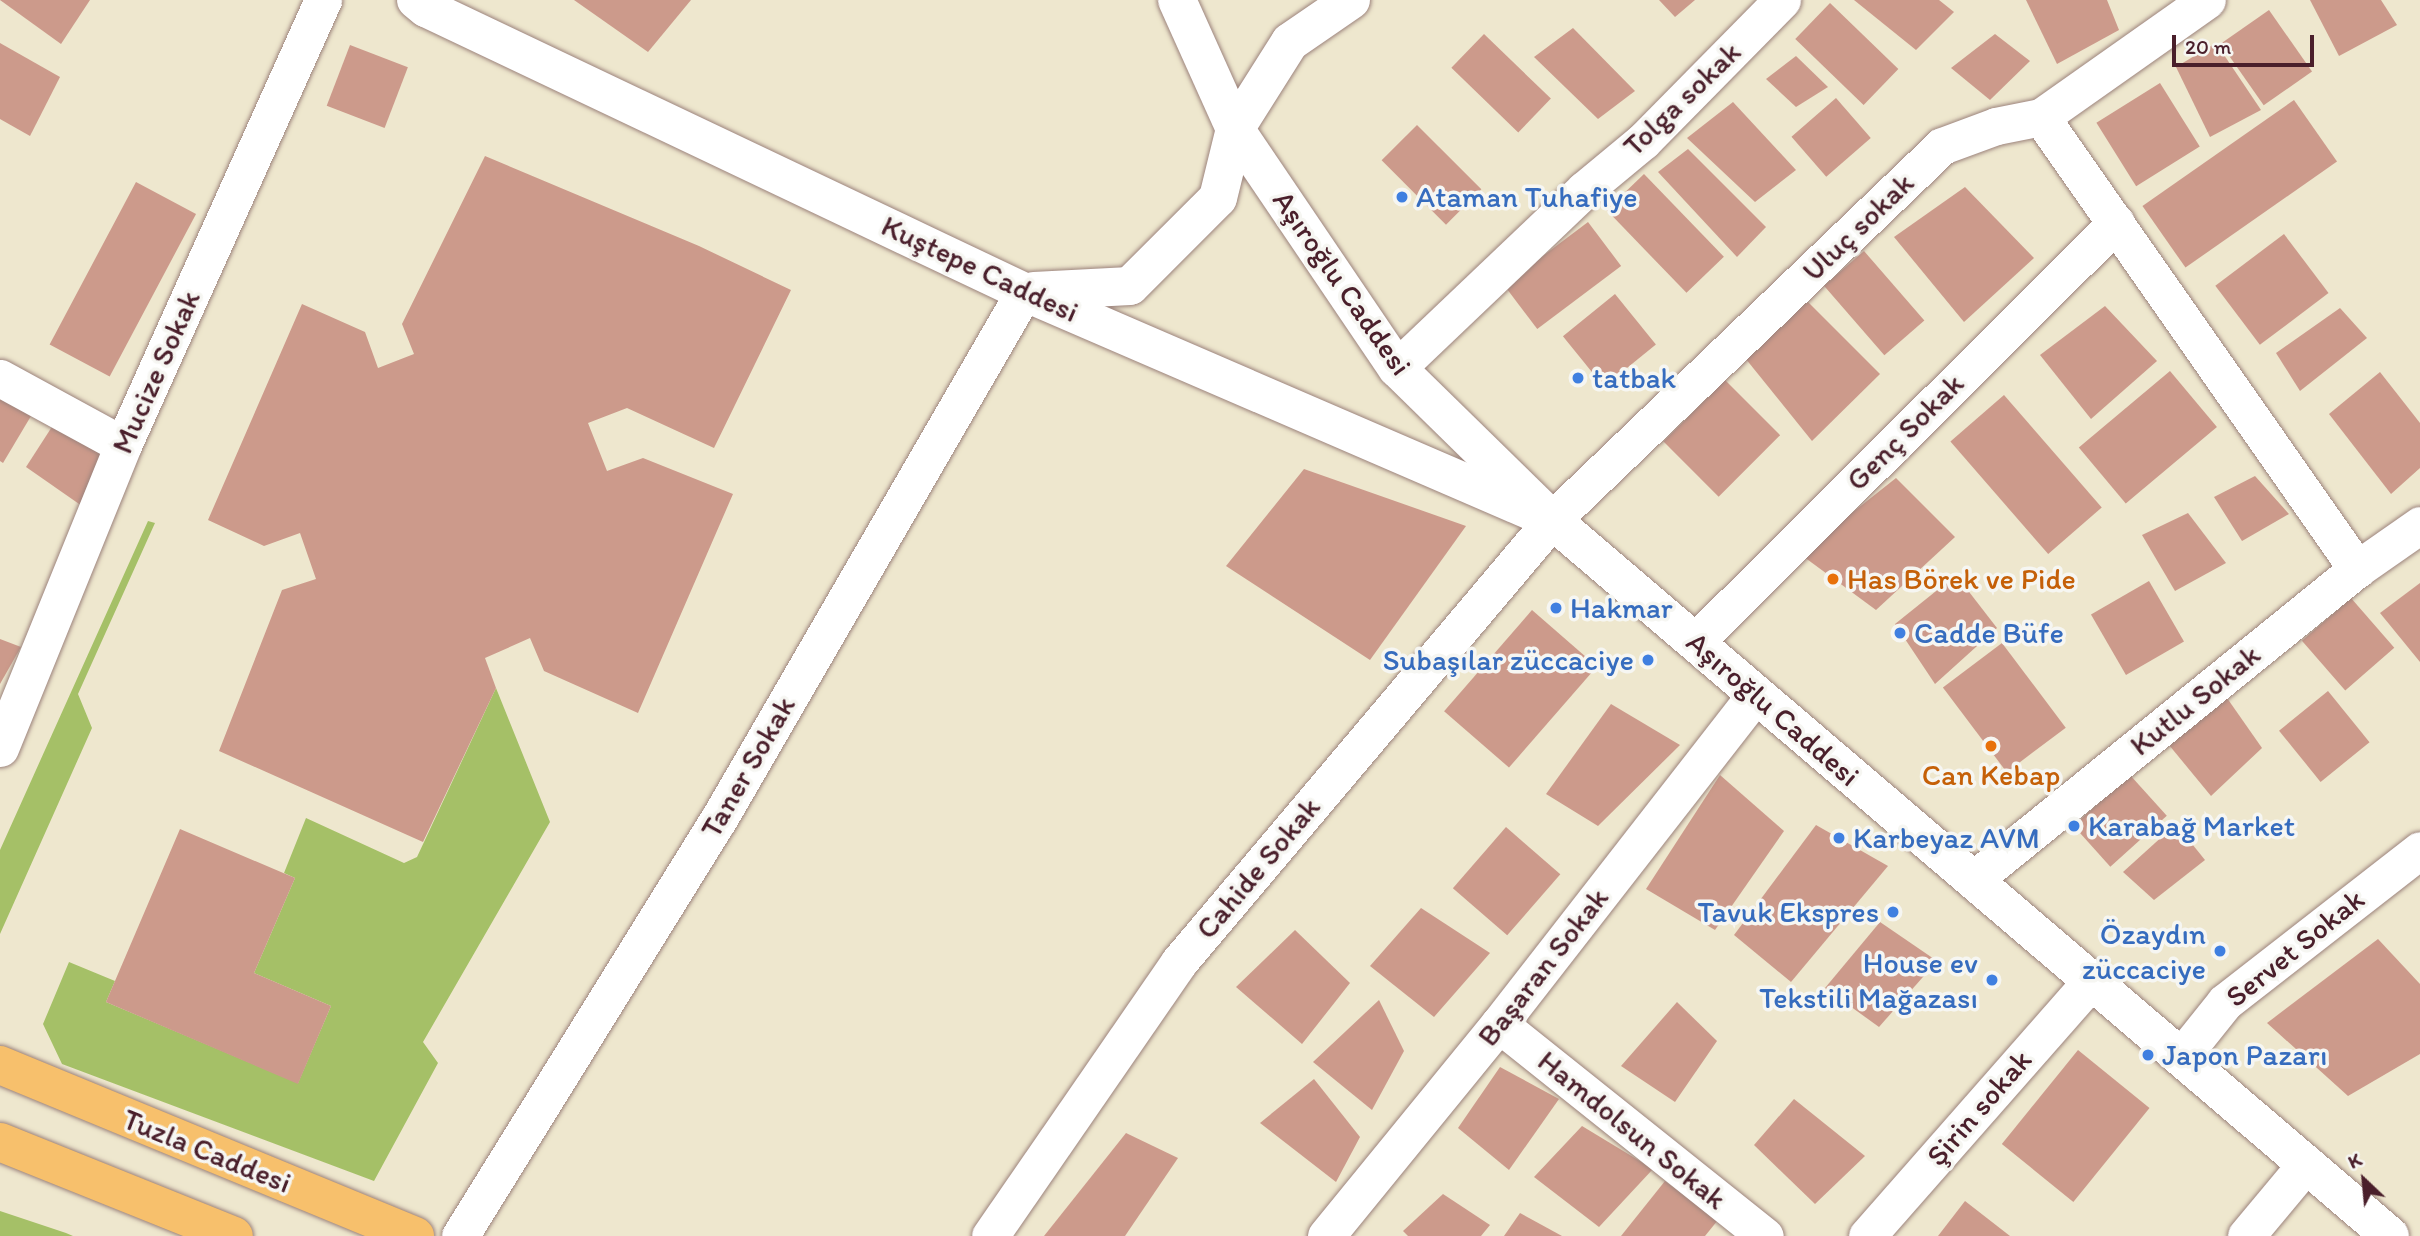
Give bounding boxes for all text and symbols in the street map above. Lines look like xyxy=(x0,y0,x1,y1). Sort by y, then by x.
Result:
scale bar xyxy=(2175,21,2317,65)
street label: Tolga sokak xyxy=(1616,34,1748,164)
text: 20 m xyxy=(2185,34,2231,59)
street label: Uluç sokak xyxy=(1795,165,1921,289)
place label: Ataman Tuhafiye xyxy=(1416,179,1635,215)
street label: Aşıroğlu Caddesi xyxy=(1265,184,1419,382)
marker: Ataman Tuhafiye xyxy=(1394,189,1410,205)
street label: Kuştepe Caddesi xyxy=(876,208,1084,330)
street label: Mucize Sokak xyxy=(104,285,208,459)
place label: tatbak xyxy=(1592,360,1676,396)
street label: Genç Sokak xyxy=(1839,366,1971,498)
marker: tatbak xyxy=(1570,370,1586,386)
place label: Has Börek ve Pide xyxy=(1847,561,2077,597)
marker: Has Börek ve Pide xyxy=(1825,571,1841,587)
place label: Hakmar xyxy=(1570,590,1673,626)
marker: Hakmar xyxy=(1548,600,1564,616)
place label: Cadde Büfe xyxy=(1914,615,2063,651)
street label: Aşıroğlu Caddesi xyxy=(1679,624,1867,794)
marker: Cadde Büfe xyxy=(1892,625,1908,641)
street label: Kutlu Sokak xyxy=(2123,637,2267,763)
place label: Subaşılar züccaciye xyxy=(1383,642,1634,678)
marker: Subaşılar züccaciye xyxy=(1640,652,1656,668)
street label: Taner Sokak xyxy=(693,690,803,844)
marker: Can Kebap xyxy=(1983,738,1999,754)
place label: Can Kebap xyxy=(1922,757,2060,793)
street label: Cahide Sokak xyxy=(1188,790,1328,946)
place label: Karabağ Market xyxy=(2088,808,2295,844)
marker: Karabağ Market xyxy=(2066,818,2082,834)
place label: Karbeyaz AVM xyxy=(1853,820,2040,856)
marker: Karbeyaz AVM xyxy=(1831,830,1847,846)
street label: Başaran Sokak xyxy=(1470,881,1616,1053)
street label: Servet Sokak xyxy=(2219,881,2371,1015)
place label: Tavuk Ekspres xyxy=(1696,894,1879,930)
marker: Tavuk Ekspres xyxy=(1885,904,1901,920)
place label: Özaydın züccaciye xyxy=(2082,916,2206,986)
marker: Özaydın züccaciye xyxy=(2212,943,2228,959)
place label: House ev Tekstili Mağazası xyxy=(1759,945,1978,1016)
marker: House ev Tekstili Mağazası xyxy=(1984,972,2000,988)
place label: Japon Pazarı xyxy=(2162,1037,2325,1073)
street label: Hamdolsun Sokak xyxy=(1531,1043,1733,1217)
street label: Şirin sokak xyxy=(1919,1043,2039,1173)
marker: Japon Pazarı xyxy=(2140,1047,2156,1063)
street label: Tuzla Caddesi xyxy=(118,1101,296,1201)
north arrow xyxy=(2329,1145,2399,1215)
text: K xyxy=(2344,1148,2365,1174)

